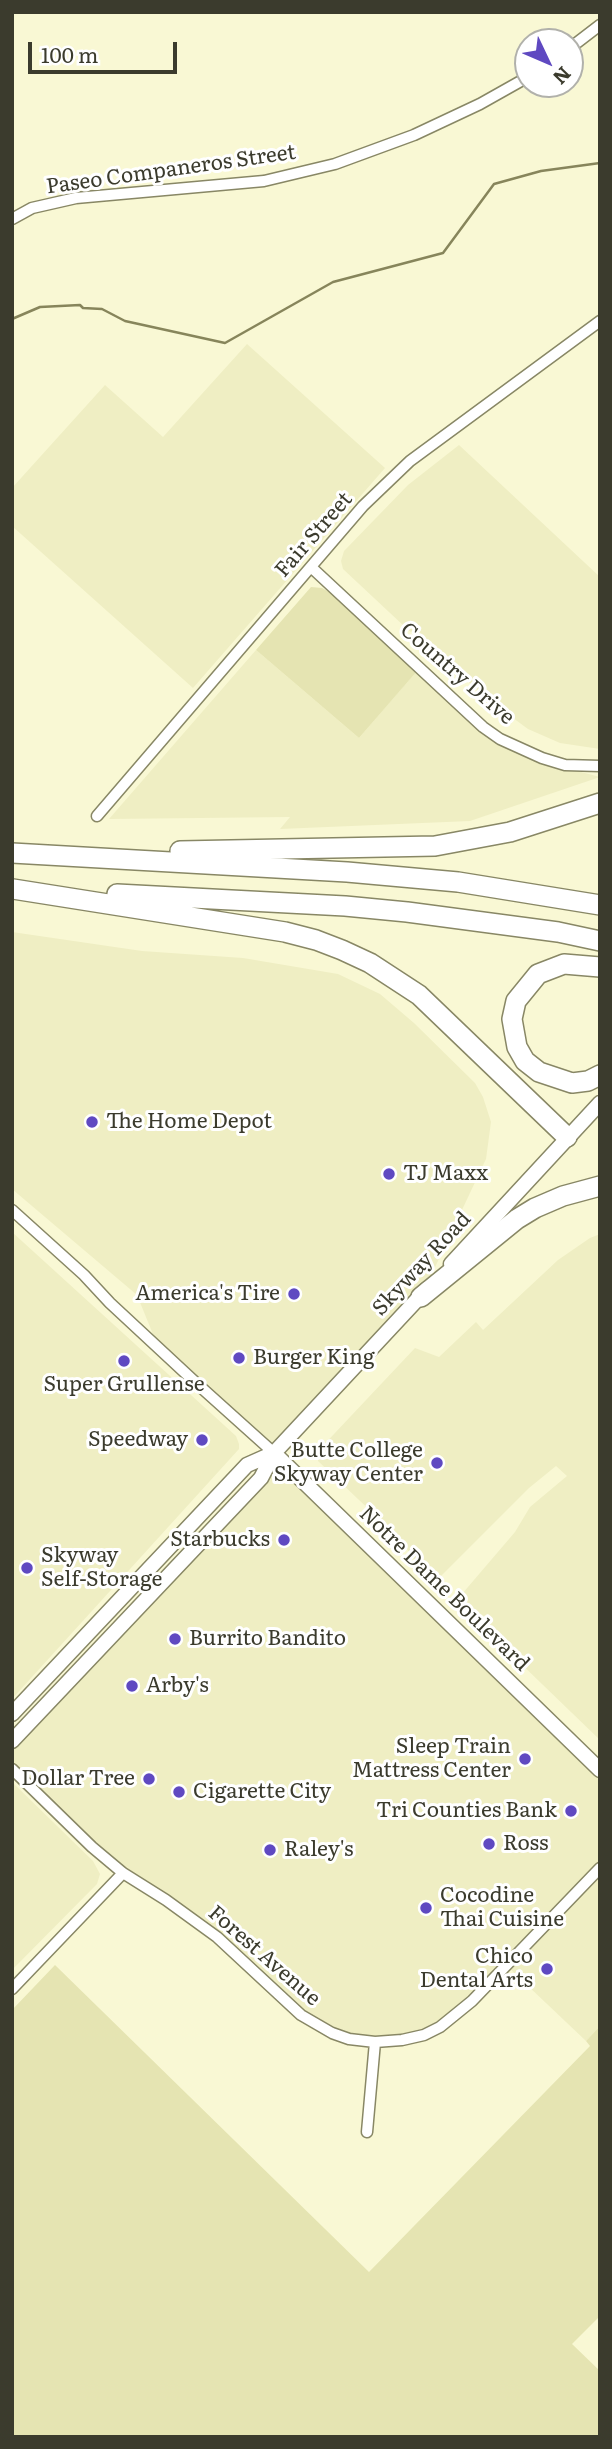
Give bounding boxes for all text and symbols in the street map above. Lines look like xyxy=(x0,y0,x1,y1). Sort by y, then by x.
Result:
scale bar xyxy=(32,28,180,72)
north arrow xyxy=(514,28,584,98)
text: 100 m xyxy=(41,38,98,69)
text: N xyxy=(547,61,578,92)
street label: Paseo Companeros Street xyxy=(45,140,297,200)
street label: Fair Street xyxy=(270,487,358,583)
street label: Country Drive xyxy=(395,618,519,730)
place label: The Home Depot xyxy=(106,1109,272,1135)
marker: The Home Depot xyxy=(84,1114,100,1130)
place label: TJ Maxx xyxy=(403,1161,488,1187)
marker: TJ Maxx xyxy=(381,1166,397,1182)
street label: Skyway Road xyxy=(368,1207,476,1321)
place label: America's Tire xyxy=(135,1281,280,1307)
marker: America's Tire xyxy=(286,1286,302,1302)
place label: Burger King xyxy=(253,1345,375,1371)
marker: Burger King xyxy=(231,1350,247,1366)
marker: Super Grullense xyxy=(116,1353,132,1369)
place label: Super Grullense xyxy=(43,1372,205,1398)
place label: Speedway xyxy=(88,1427,188,1453)
marker: Speedway xyxy=(194,1432,210,1448)
place label: Butte College Skyway Center xyxy=(274,1438,423,1488)
marker: Butte College Skyway Center xyxy=(429,1455,445,1471)
street label: Notre Dame Boulevard xyxy=(354,1501,534,1677)
place label: Starbucks xyxy=(170,1527,270,1553)
marker: Starbucks xyxy=(276,1532,292,1548)
place label: Skyway Self-Storage xyxy=(41,1543,162,1593)
marker: Skyway Self-Storage xyxy=(19,1560,35,1576)
place label: Burrito Bandito xyxy=(189,1626,346,1652)
marker: Burrito Bandito xyxy=(167,1631,183,1647)
place label: Arby's xyxy=(146,1673,209,1699)
marker: Arby's xyxy=(124,1678,140,1694)
place label: Sleep Train Mattress Center xyxy=(352,1734,511,1784)
marker: Sleep Train Mattress Center xyxy=(517,1751,533,1767)
place label: Dollar Tree xyxy=(21,1766,135,1792)
marker: Dollar Tree xyxy=(141,1771,157,1787)
place label: Cigarette City xyxy=(193,1779,331,1805)
marker: Cigarette City xyxy=(171,1784,187,1800)
place label: Tri Counties Bank xyxy=(376,1798,557,1824)
marker: Tri Counties Bank xyxy=(563,1803,579,1819)
place label: Ross xyxy=(503,1831,549,1857)
marker: Ross xyxy=(481,1836,497,1852)
place label: Raley's xyxy=(284,1837,354,1863)
marker: Raley's xyxy=(262,1842,278,1858)
place label: Cocodine Thai Cuisine xyxy=(440,1883,564,1933)
marker: Cocodine Thai Cuisine xyxy=(418,1900,434,1916)
street label: Forest Avenue xyxy=(203,1901,325,2011)
place label: Chico Dental Arts xyxy=(420,1944,533,1994)
marker: Chico Dental Arts xyxy=(539,1961,555,1977)

